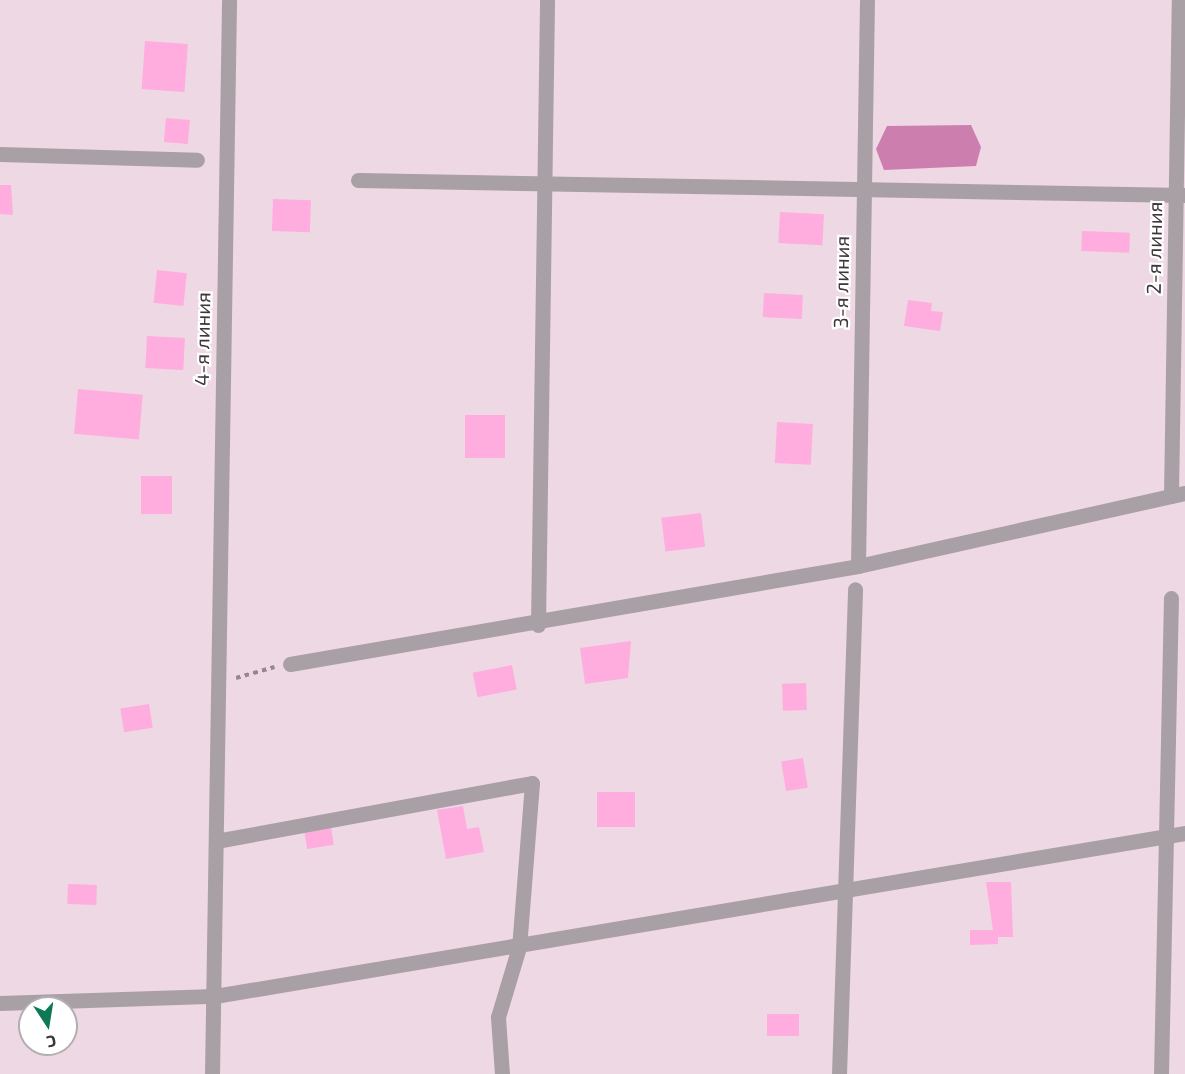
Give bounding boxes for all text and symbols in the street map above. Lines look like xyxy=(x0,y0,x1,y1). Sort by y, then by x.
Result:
street label: 2-я линия xyxy=(1141,201,1167,295)
street label: 3-я линия xyxy=(828,235,854,329)
street label: 4-я линия xyxy=(189,292,215,386)
north arrow xyxy=(18,996,78,1056)
text: С xyxy=(45,1032,58,1052)

